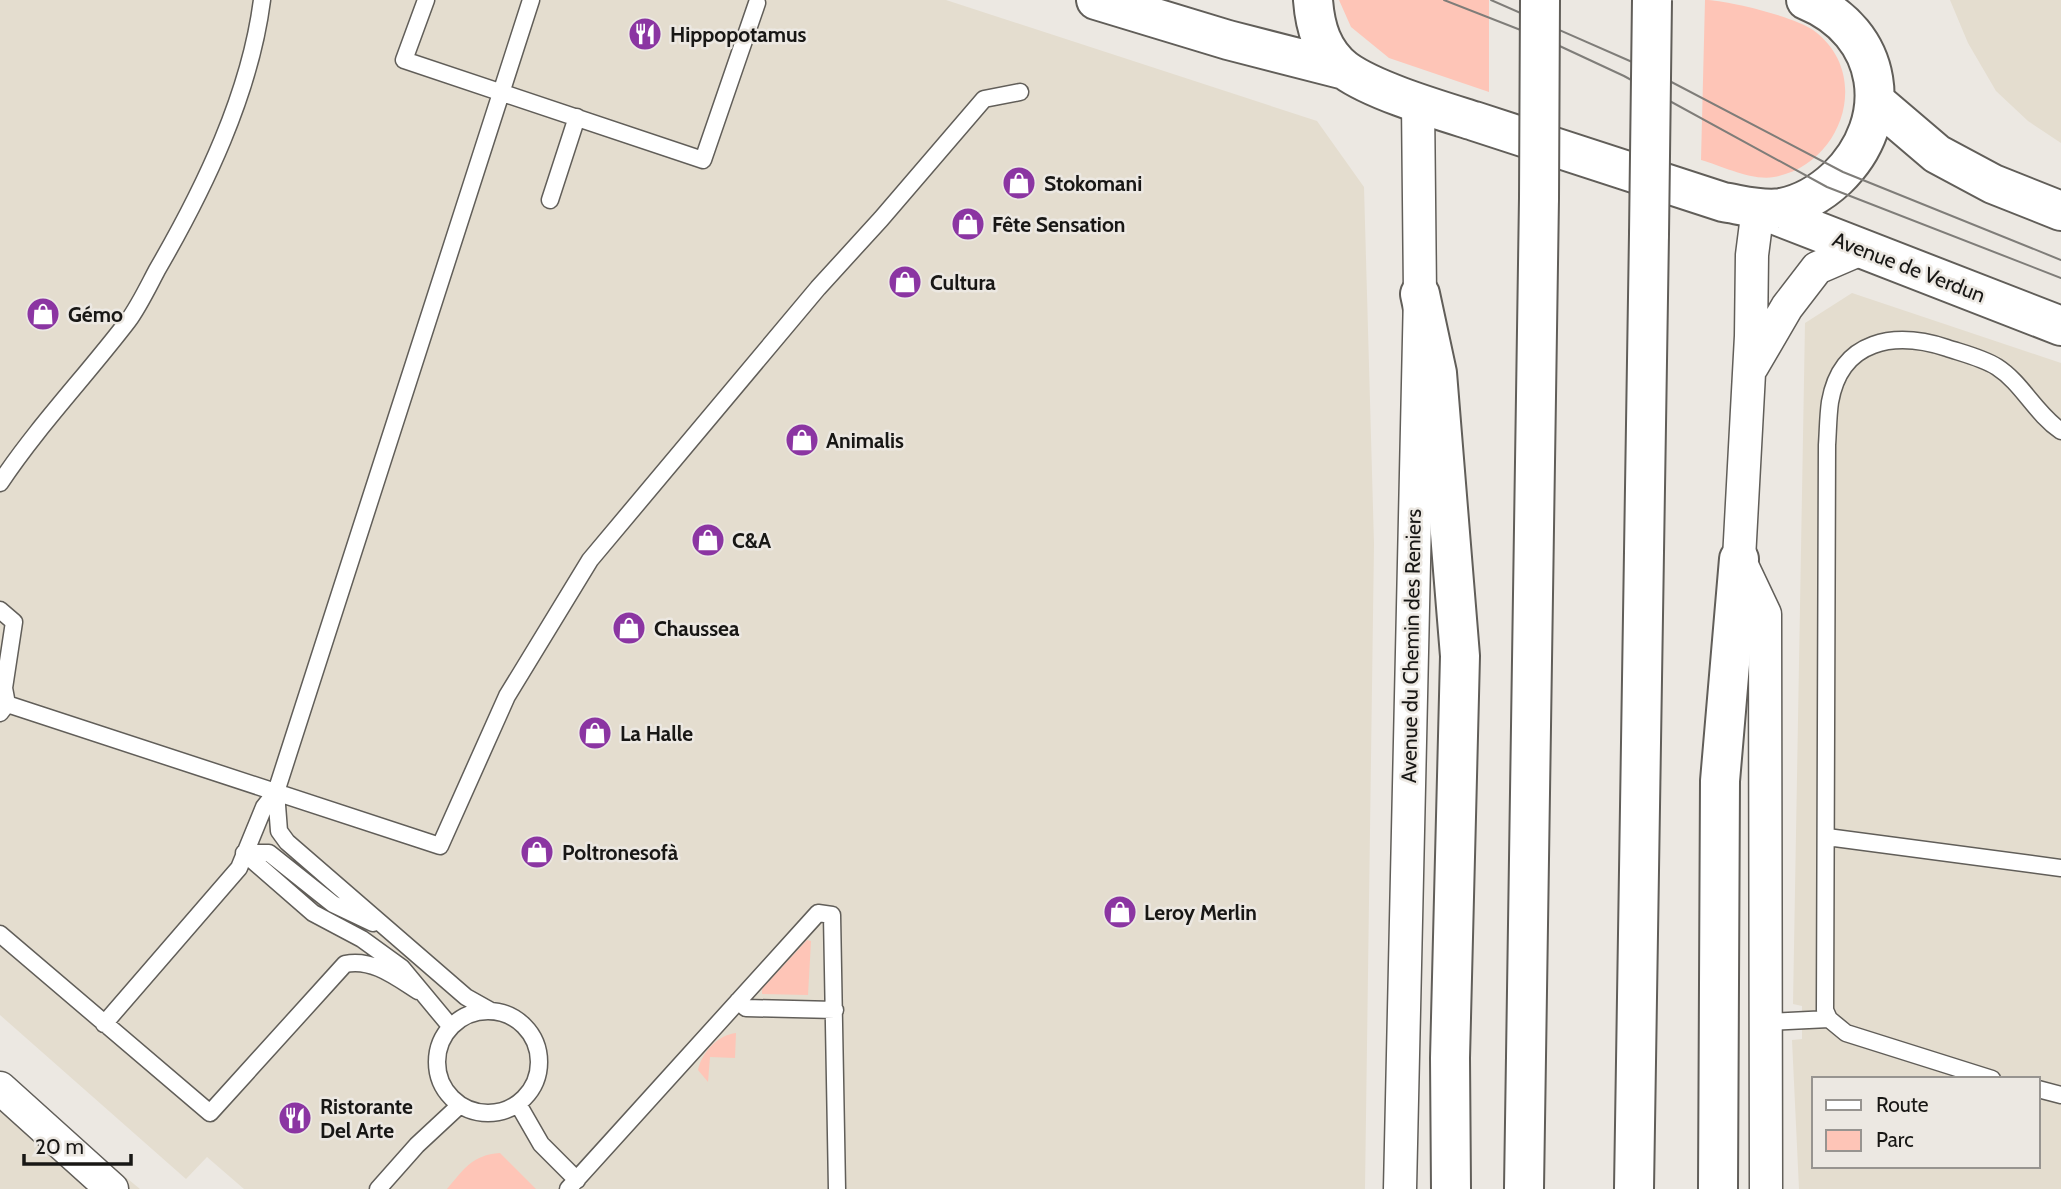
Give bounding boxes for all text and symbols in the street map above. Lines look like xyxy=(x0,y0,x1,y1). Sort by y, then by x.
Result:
restaurant icon: Hippopotamus xyxy=(626,15,664,53)
place label: Hippopotamus xyxy=(670,22,806,47)
shop icon: Stokomani xyxy=(1000,164,1038,202)
place label: Stokomani xyxy=(1044,171,1142,196)
shop icon: Fête Sensation xyxy=(949,205,987,243)
place label: Fête Sensation xyxy=(992,212,1125,237)
street label: Avenue de Verdun xyxy=(1829,226,1989,308)
shop icon: Cultura xyxy=(886,263,924,301)
place label: Cultura xyxy=(930,270,996,295)
shop icon: Gémo xyxy=(24,295,62,333)
place label: Gémo xyxy=(68,302,123,327)
shop icon: Animalis xyxy=(783,421,821,459)
place label: Animalis xyxy=(826,428,904,453)
street label: Avenue du Chemin des Reniers xyxy=(1396,508,1426,783)
shop icon: C&A xyxy=(689,521,727,559)
place label: C&A xyxy=(732,528,772,553)
shop icon: Chaussea xyxy=(610,609,648,647)
place label: Chaussea xyxy=(654,616,740,641)
shop icon: La Halle xyxy=(576,714,614,752)
place label: La Halle xyxy=(620,721,693,746)
shop icon: Poltronesofà xyxy=(518,833,556,871)
place label: Poltronesofà xyxy=(562,840,679,865)
shop icon: Leroy Merlin xyxy=(1101,893,1139,931)
place label: Leroy Merlin xyxy=(1144,900,1257,925)
legend xyxy=(1812,1077,2040,1168)
text: Route xyxy=(1876,1092,1929,1117)
place label: Ristorante Del Arte xyxy=(320,1094,413,1143)
restaurant icon: Ristorante Del Arte xyxy=(276,1099,314,1137)
scale bar xyxy=(24,1122,131,1166)
text: Parc xyxy=(1876,1127,1914,1152)
text: 20 m xyxy=(35,1134,84,1159)

